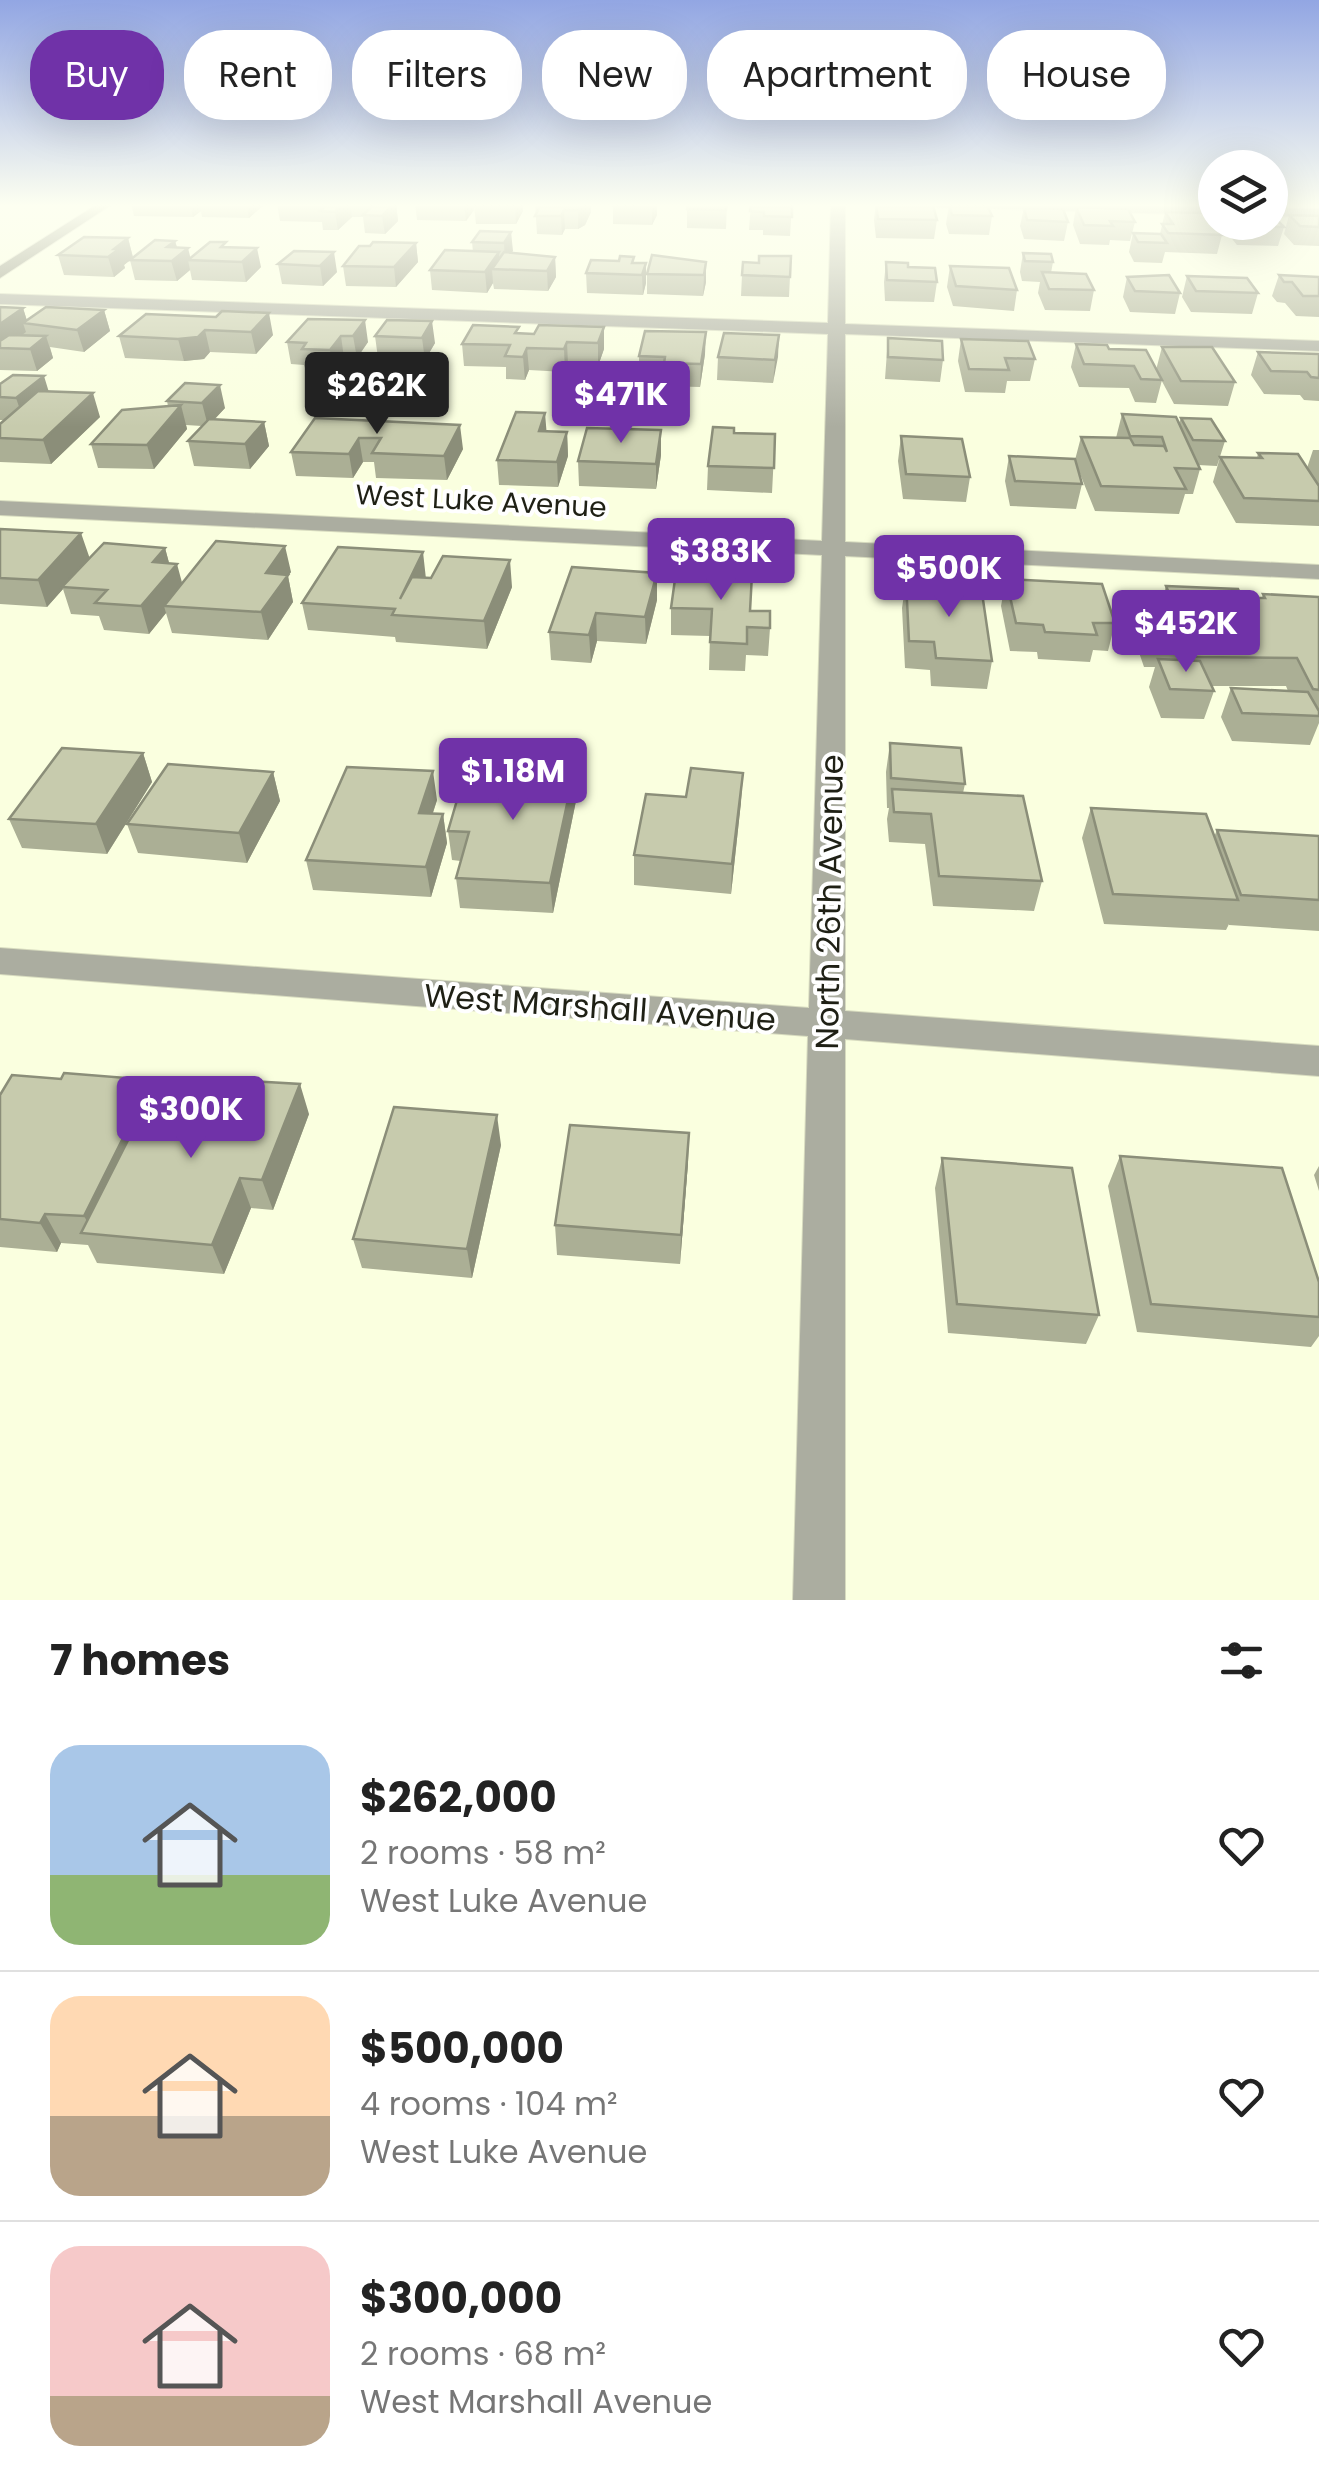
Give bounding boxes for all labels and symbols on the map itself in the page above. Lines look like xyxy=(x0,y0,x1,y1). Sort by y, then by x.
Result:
pin: $262K xyxy=(307,352,447,437)
pin: $471K xyxy=(551,361,691,446)
street label: West Luke Avenue xyxy=(354,475,608,527)
pin: $383K xyxy=(651,518,791,603)
pin: $500K xyxy=(879,535,1019,620)
pin: $452K xyxy=(1116,590,1256,675)
pin: $1.18M xyxy=(432,738,594,823)
street label: North 26th Avenue xyxy=(804,754,854,1050)
street label: West Marshall Avenue xyxy=(423,972,777,1042)
pin: $300K xyxy=(121,1076,261,1161)

